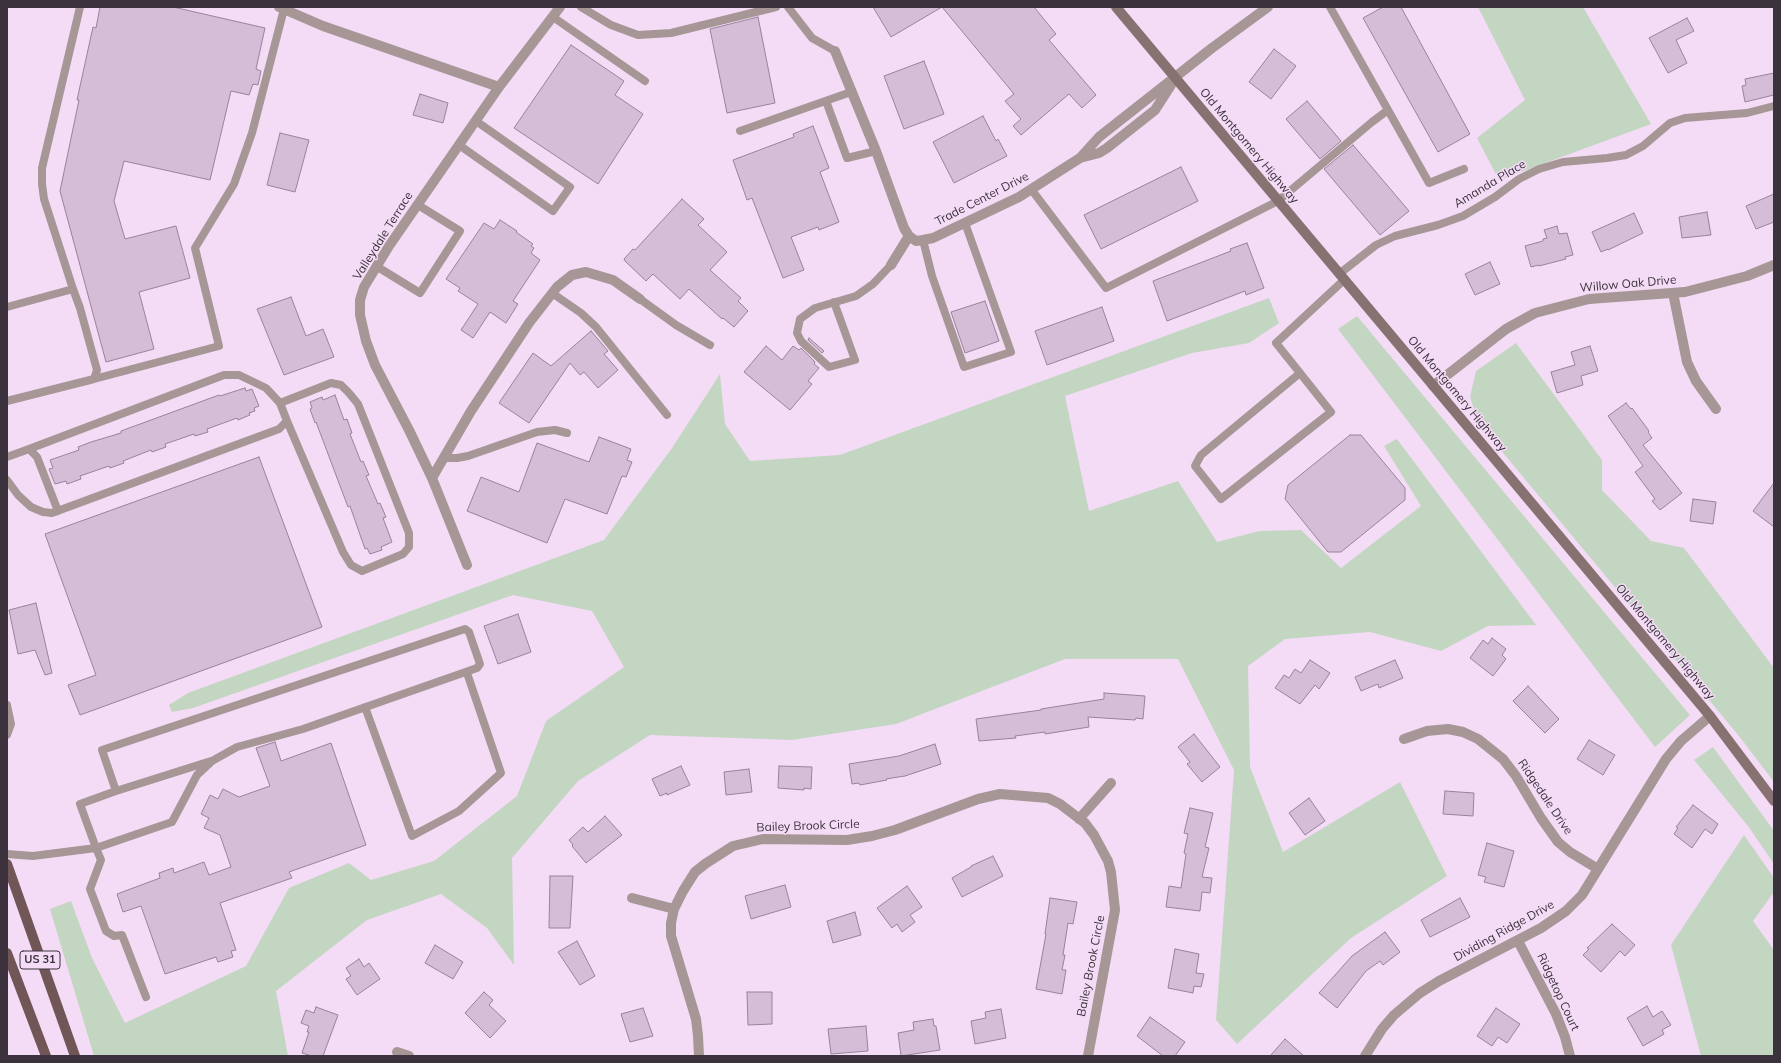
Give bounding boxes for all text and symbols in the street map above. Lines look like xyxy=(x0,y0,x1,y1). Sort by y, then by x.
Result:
street label: Old Montgomery Highway xyxy=(1196,85,1302,207)
street label: Amanda Place xyxy=(1451,157,1529,211)
street label: Trade Center Drive xyxy=(933,169,1031,229)
street label: Valleydale Terrace xyxy=(350,189,416,283)
street label: Willow Oak Drive xyxy=(1579,273,1677,295)
street label: Old Montgomery Highway xyxy=(1404,333,1510,455)
street label: Old Montgomery Highway xyxy=(1612,581,1718,703)
street label: Ridgedale Drive xyxy=(1514,756,1576,838)
street label: Bailey Brook Circle xyxy=(756,817,860,835)
street label: Dividing Ridge Drive xyxy=(1451,897,1557,965)
street label: Bailey Brook Circle xyxy=(1074,914,1108,1018)
road number: US 31 xyxy=(20,951,60,969)
street label: Ridgetop Court xyxy=(1534,951,1582,1033)

